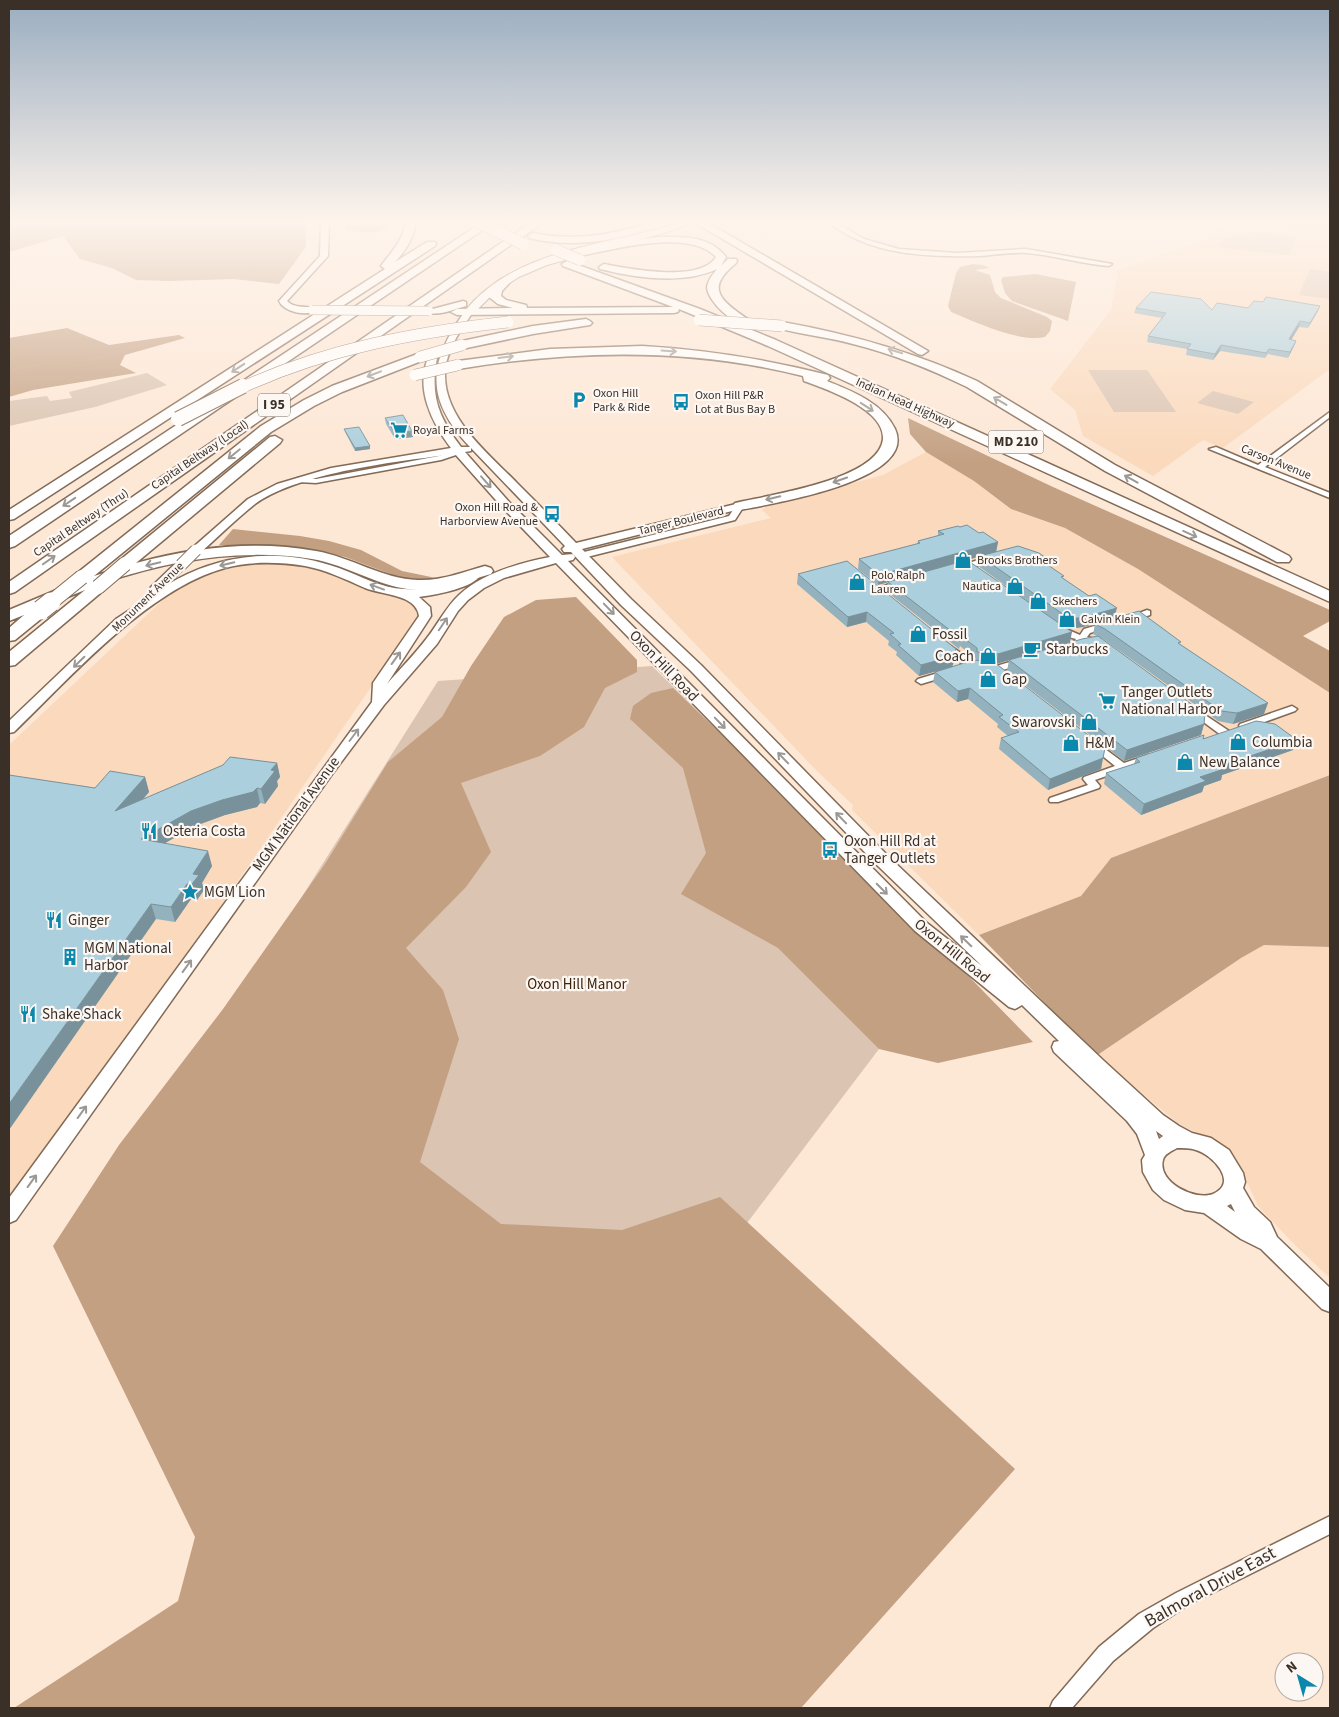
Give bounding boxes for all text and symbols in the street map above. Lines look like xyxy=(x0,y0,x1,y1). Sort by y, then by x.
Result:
one-way arrow xyxy=(887,346,903,356)
one-way arrow xyxy=(660,347,676,356)
one-way arrow xyxy=(498,352,514,362)
one-way arrow xyxy=(231,363,245,374)
one-way arrow xyxy=(367,370,383,379)
street label: Indian Head Highway xyxy=(853,374,957,433)
place label: Oxon Hill Park & Ride xyxy=(593,385,650,416)
place label: Oxon Hill P&R Lot at Bus Bay B xyxy=(695,387,775,418)
parking icon: Oxon Hill Park & Ride xyxy=(569,390,589,410)
bus stop icon: Oxon Hill P&R Lot at Bus Bay B xyxy=(671,392,691,412)
road number: I 95 xyxy=(258,394,290,416)
one-way arrow xyxy=(993,396,1007,406)
one-way arrow xyxy=(860,402,874,412)
street label: Capital Beltway (Local) xyxy=(148,416,252,494)
supermarket icon: Royal Farms xyxy=(389,420,409,440)
place label: Royal Farms xyxy=(413,422,474,439)
road number: MD 210 xyxy=(988,431,1044,454)
street label: Carson Avenue xyxy=(1238,440,1314,484)
one-way arrow xyxy=(228,448,241,459)
one-way arrow xyxy=(1125,474,1139,484)
one-way arrow xyxy=(481,476,492,489)
one-way arrow xyxy=(832,476,848,486)
street label: Capital Beltway (Thru) xyxy=(30,485,132,561)
one-way arrow xyxy=(765,494,781,503)
one-way arrow xyxy=(63,497,77,507)
place label: Oxon Hill Road & Harborview Avenue xyxy=(440,499,539,530)
street label: Tanger Boulevard xyxy=(636,502,726,540)
bus stop icon: Oxon Hill Road & Harborview Avenue xyxy=(542,504,562,524)
one-way arrow xyxy=(1182,529,1197,539)
shop icon: Brooks Brothers xyxy=(953,550,973,570)
place label: Brooks Brothers xyxy=(977,552,1058,569)
one-way arrow xyxy=(41,555,55,566)
street label: Monument Avenue xyxy=(108,558,188,636)
one-way arrow xyxy=(145,560,161,569)
one-way arrow xyxy=(219,560,235,569)
place label: Polo Ralph Lauren xyxy=(871,567,925,598)
shop icon: Polo Ralph Lauren xyxy=(847,572,867,592)
shop icon: Nautica xyxy=(1005,576,1025,596)
place label: Nautica xyxy=(962,578,1001,595)
one-way arrow xyxy=(370,582,385,591)
shop icon: Skechers xyxy=(1028,591,1048,611)
place label: Skechers xyxy=(1052,593,1097,610)
one-way arrow xyxy=(603,603,615,615)
shop icon: Calvin Klein xyxy=(1057,609,1077,629)
place label: Calvin Klein xyxy=(1081,611,1140,628)
one-way arrow xyxy=(438,617,448,631)
shop icon: Fossil xyxy=(908,624,928,644)
place label: Fossil xyxy=(932,624,968,645)
street label: Oxon Hill Road xyxy=(625,626,703,706)
cafe icon: Starbucks xyxy=(1022,639,1042,659)
place label: Starbucks xyxy=(1046,639,1108,660)
place label: Coach xyxy=(935,646,974,667)
shop icon: Coach xyxy=(978,646,998,666)
one-way arrow xyxy=(391,651,401,665)
one-way arrow xyxy=(73,656,85,668)
shop icon: Gap xyxy=(978,669,998,689)
place label: Gap xyxy=(1002,669,1027,690)
place label: Tanger Outlets National Harbor xyxy=(1121,682,1223,720)
supermarket icon: Tanger Outlets National Harbor xyxy=(1097,691,1117,711)
place label: Swarovski xyxy=(1011,712,1075,733)
shop icon: Swarovski xyxy=(1079,712,1099,732)
one-way arrow xyxy=(713,716,725,728)
one-way arrow xyxy=(349,728,359,742)
shop icon: Columbia xyxy=(1228,732,1248,752)
place label: Columbia xyxy=(1252,732,1313,753)
shop icon: H&M xyxy=(1061,733,1081,753)
place label: H&M xyxy=(1085,733,1115,754)
street label: MGM National Avenue xyxy=(247,752,345,876)
one-way arrow xyxy=(776,752,789,764)
shop icon: New Balance xyxy=(1175,752,1195,772)
place label: New Balance xyxy=(1199,752,1280,773)
one-way arrow xyxy=(836,813,848,825)
restaurant icon: Osteria Costa xyxy=(139,821,159,841)
place label: Osteria Costa xyxy=(163,821,246,842)
place label: Oxon Hill Rd at Tanger Outlets xyxy=(844,831,936,869)
bus stop icon: Oxon Hill Rd at Tanger Outlets xyxy=(820,840,840,860)
place icon: MGM Lion xyxy=(180,882,200,902)
place label: MGM Lion xyxy=(204,882,265,903)
one-way arrow xyxy=(876,882,888,894)
restaurant icon: Ginger xyxy=(44,910,64,930)
place label: Ginger xyxy=(68,910,110,931)
street label: Oxon Hill Road xyxy=(910,914,994,988)
one-way arrow xyxy=(960,935,972,948)
place label: MGM National Harbor xyxy=(84,938,172,976)
building icon: MGM National Harbor xyxy=(60,947,80,967)
one-way arrow xyxy=(182,959,192,973)
park label: Oxon Hill Manor xyxy=(527,974,628,995)
restaurant icon: Shake Shack xyxy=(18,1004,38,1024)
place label: Shake Shack xyxy=(42,1004,122,1025)
one-way arrow xyxy=(76,1106,87,1119)
one-way arrow xyxy=(27,1174,37,1188)
street label: Balmoral Drive East xyxy=(1140,1541,1280,1633)
north arrow xyxy=(1274,1652,1324,1702)
text: N xyxy=(1282,1657,1302,1678)

